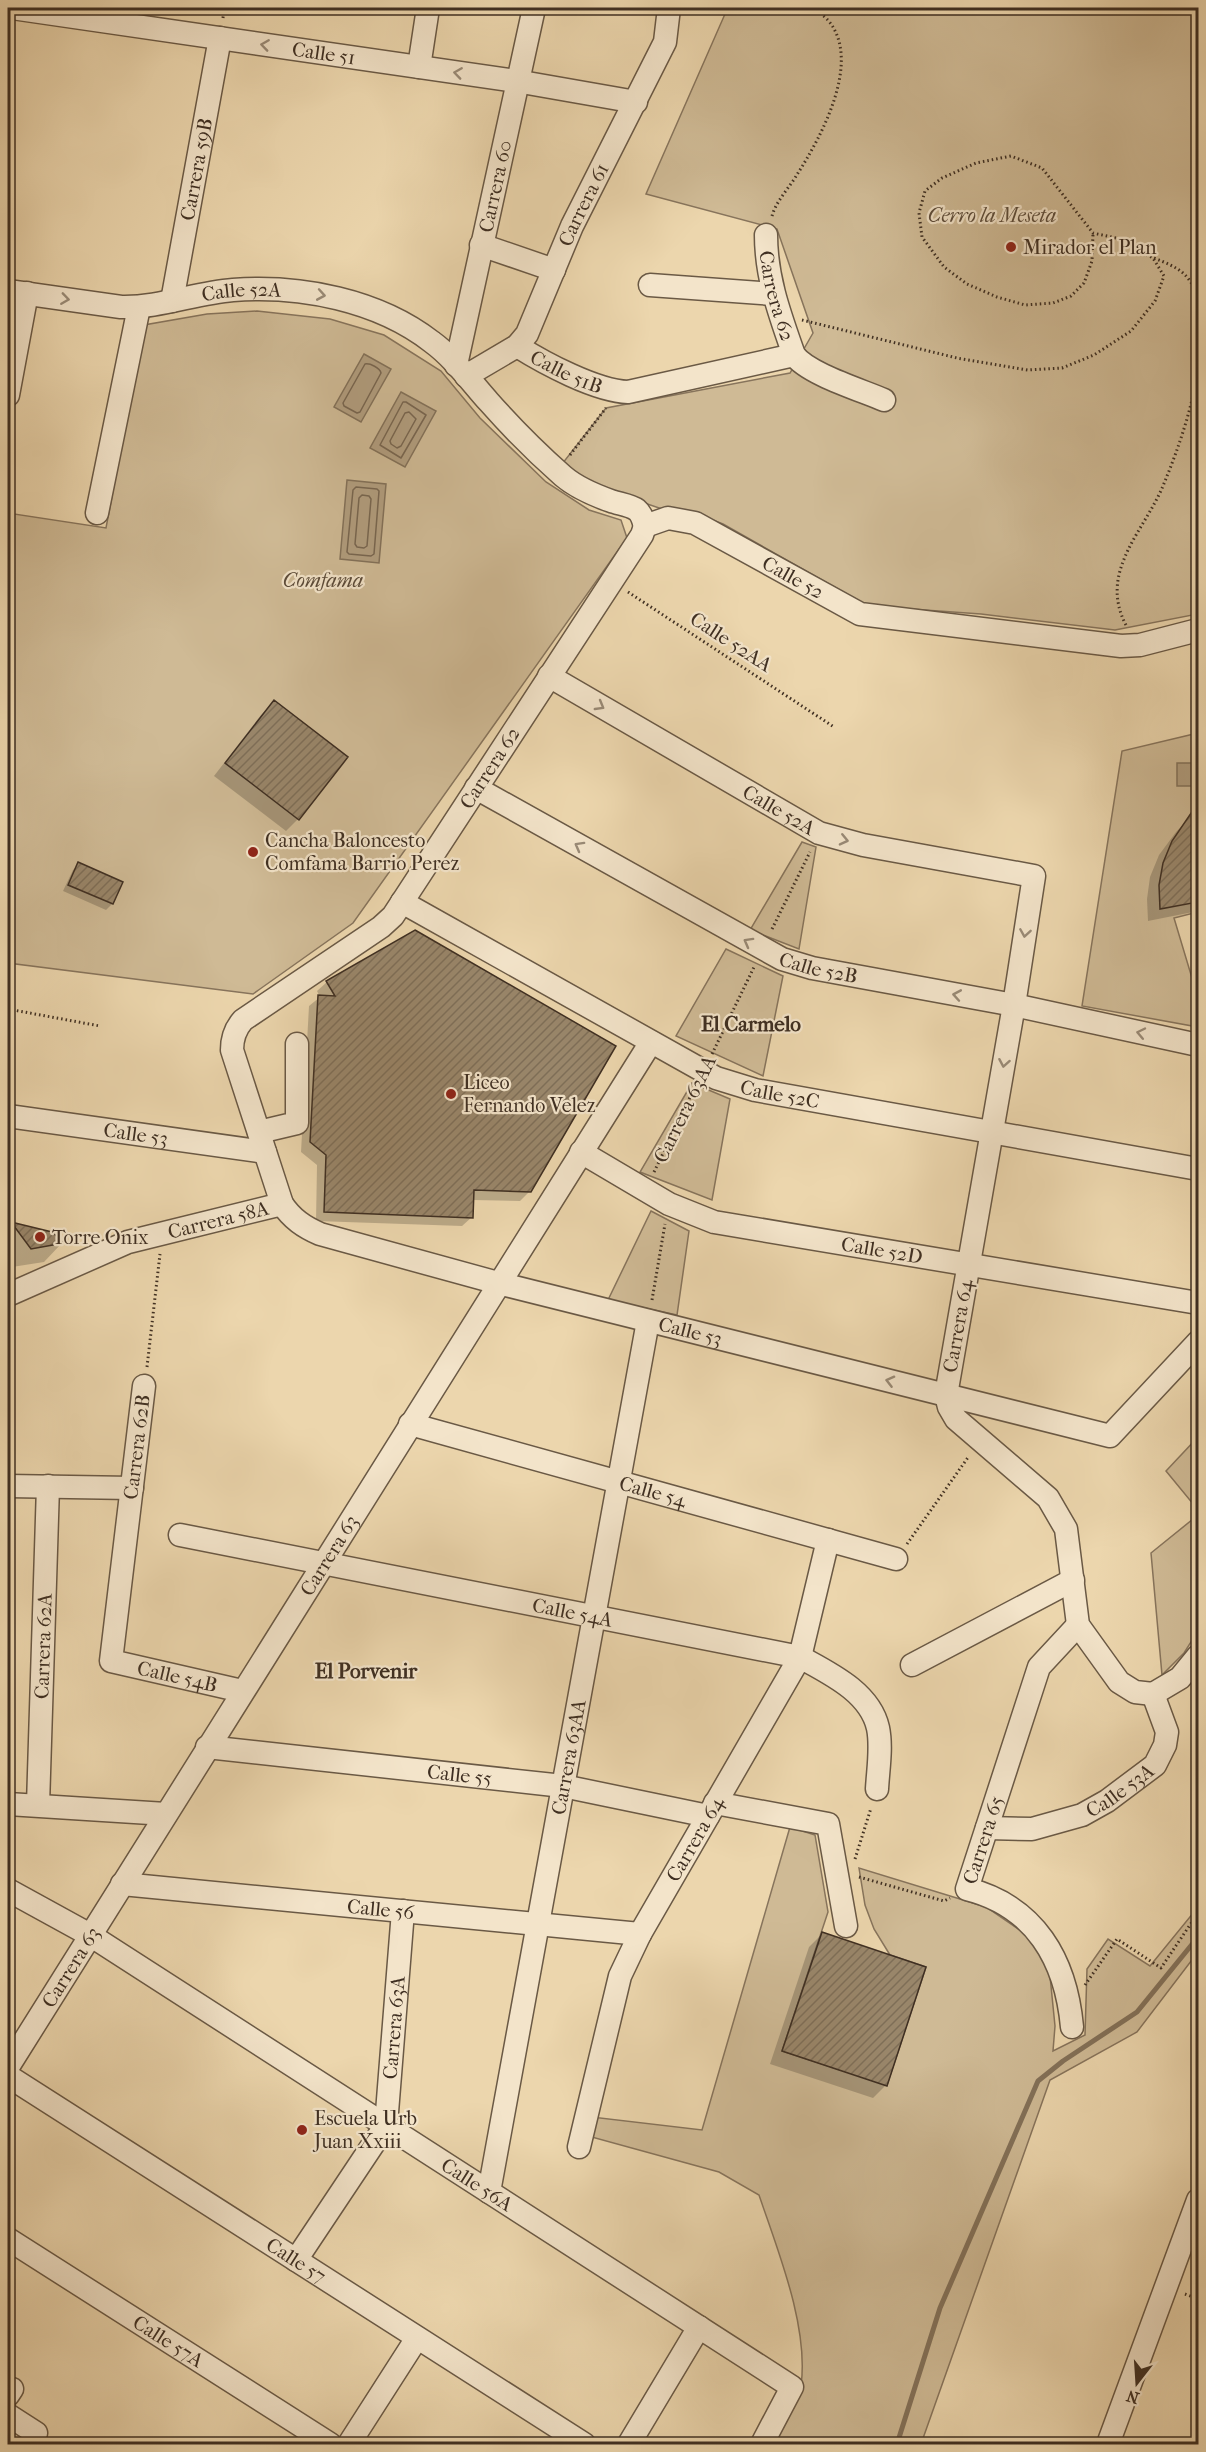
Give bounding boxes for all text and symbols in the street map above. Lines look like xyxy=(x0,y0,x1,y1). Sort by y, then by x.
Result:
street label: Calle 51 xyxy=(291,37,357,69)
one-way arrow xyxy=(261,39,270,51)
one-way arrow xyxy=(454,67,463,79)
street label: Carrera 59B xyxy=(175,116,217,222)
street label: Carrera 60 xyxy=(474,138,516,234)
street label: Carrera 61 xyxy=(553,159,613,249)
park label: Cerro la Meseta xyxy=(928,204,1056,227)
place label: Mirador el Plan xyxy=(1023,236,1157,259)
marker: Mirador el Plan xyxy=(1004,240,1018,254)
street label: Carrera 62 xyxy=(755,249,800,344)
street label: Calle 52A xyxy=(200,278,283,306)
one-way arrow xyxy=(316,288,326,301)
one-way arrow xyxy=(61,292,70,304)
street label: Calle 51B xyxy=(526,345,605,398)
street label: Calle 52 xyxy=(758,551,828,603)
park label: Comfama xyxy=(283,569,363,592)
street label: Calle 52AA xyxy=(686,607,777,677)
one-way arrow xyxy=(594,699,604,710)
street label: Carrera 62 xyxy=(455,723,525,813)
street label: Calle 52A xyxy=(739,780,820,840)
place label: Cancha Baloncesto Comfama Barrio Perez xyxy=(265,829,459,875)
one-way arrow xyxy=(838,833,848,846)
one-way arrow xyxy=(574,842,585,853)
marker: Cancha Baloncesto Comfama Barrio Perez xyxy=(246,845,260,859)
one-way arrow xyxy=(1020,929,1032,938)
one-way arrow xyxy=(744,938,755,949)
street label: Calle 52B xyxy=(776,947,859,988)
one-way arrow xyxy=(952,989,962,1002)
district label: El Carmelo xyxy=(701,1012,801,1036)
one-way arrow xyxy=(1137,1027,1147,1040)
street label: Carrera 63AA xyxy=(649,1051,721,1166)
one-way arrow xyxy=(998,1058,1011,1068)
place label: Liceo Fernando Velez xyxy=(463,1071,596,1117)
street label: Calle 52C xyxy=(737,1075,821,1113)
marker: Liceo Fernando Velez xyxy=(444,1087,458,1101)
street label: Calle 53 xyxy=(102,1118,169,1150)
street label: Carrera 58A xyxy=(165,1196,272,1243)
place label: Torre Onix xyxy=(52,1226,149,1249)
marker: Torre Onix xyxy=(33,1230,47,1244)
street label: Calle 52D xyxy=(840,1232,924,1268)
street label: Carrera 64 xyxy=(939,1276,978,1374)
street label: Calle 53 xyxy=(656,1312,725,1350)
one-way arrow xyxy=(885,1376,895,1389)
street label: Carrera 62B xyxy=(119,1393,155,1501)
street label: Calle 54 xyxy=(617,1471,690,1512)
street label: Carrera 63 xyxy=(295,1511,363,1600)
street label: Carrera 62A xyxy=(30,1592,56,1699)
street label: Calle 54A xyxy=(530,1593,616,1632)
street label: Calle 54B xyxy=(135,1656,220,1696)
district label: El Porvenir xyxy=(315,1659,418,1683)
street label: Carrera 63AA xyxy=(547,1697,590,1817)
street label: Calle 53A xyxy=(1082,1758,1159,1822)
street label: Calle 55 xyxy=(426,1760,493,1790)
street label: Carrera 64 xyxy=(661,1792,729,1886)
street label: Carrera 65 xyxy=(958,1793,1008,1887)
street label: Calle 56 xyxy=(346,1894,416,1924)
street label: Carrera 63 xyxy=(37,1923,105,2012)
street label: Carrera 63A xyxy=(378,1974,409,2080)
place label: Escuela Urb Juan Xxiii xyxy=(312,2107,417,2153)
marker: Escuela Urb Juan Xxiii xyxy=(295,2123,309,2137)
street label: Calle 56A xyxy=(437,2153,518,2216)
street label: Calle 57 xyxy=(262,2233,331,2288)
street label: Calle 57A xyxy=(129,2310,209,2373)
north arrow xyxy=(1107,2353,1167,2413)
text: N xyxy=(1123,2386,1141,2408)

